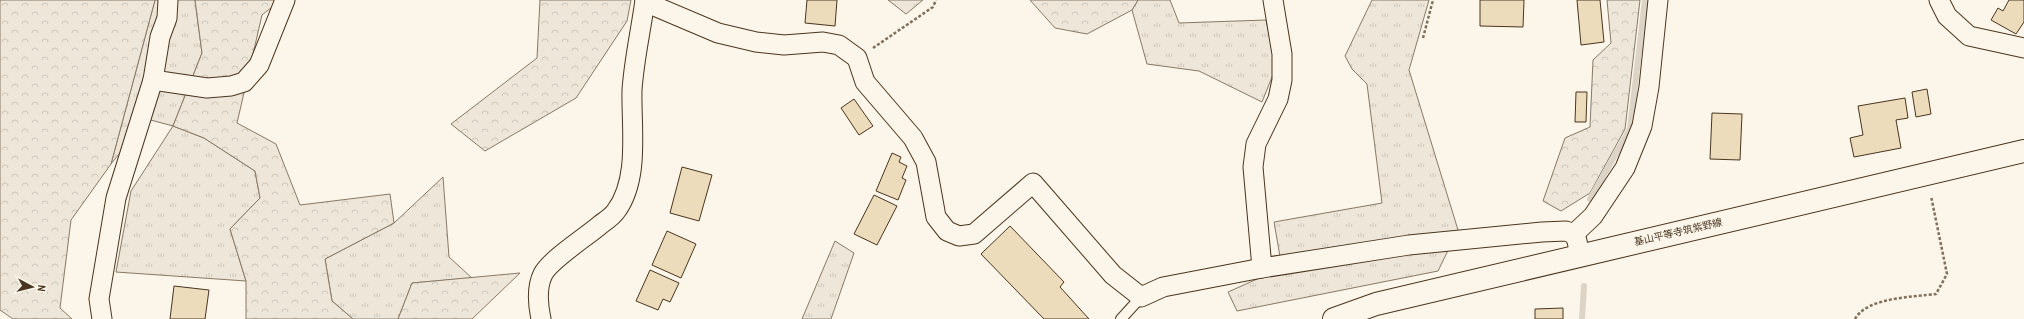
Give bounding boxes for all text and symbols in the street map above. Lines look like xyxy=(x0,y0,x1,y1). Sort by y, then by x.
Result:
street label: 基山平等寺筑紫野線 xyxy=(1633,216,1723,248)
north arrow xyxy=(12,267,52,307)
text: N xyxy=(35,284,49,292)

